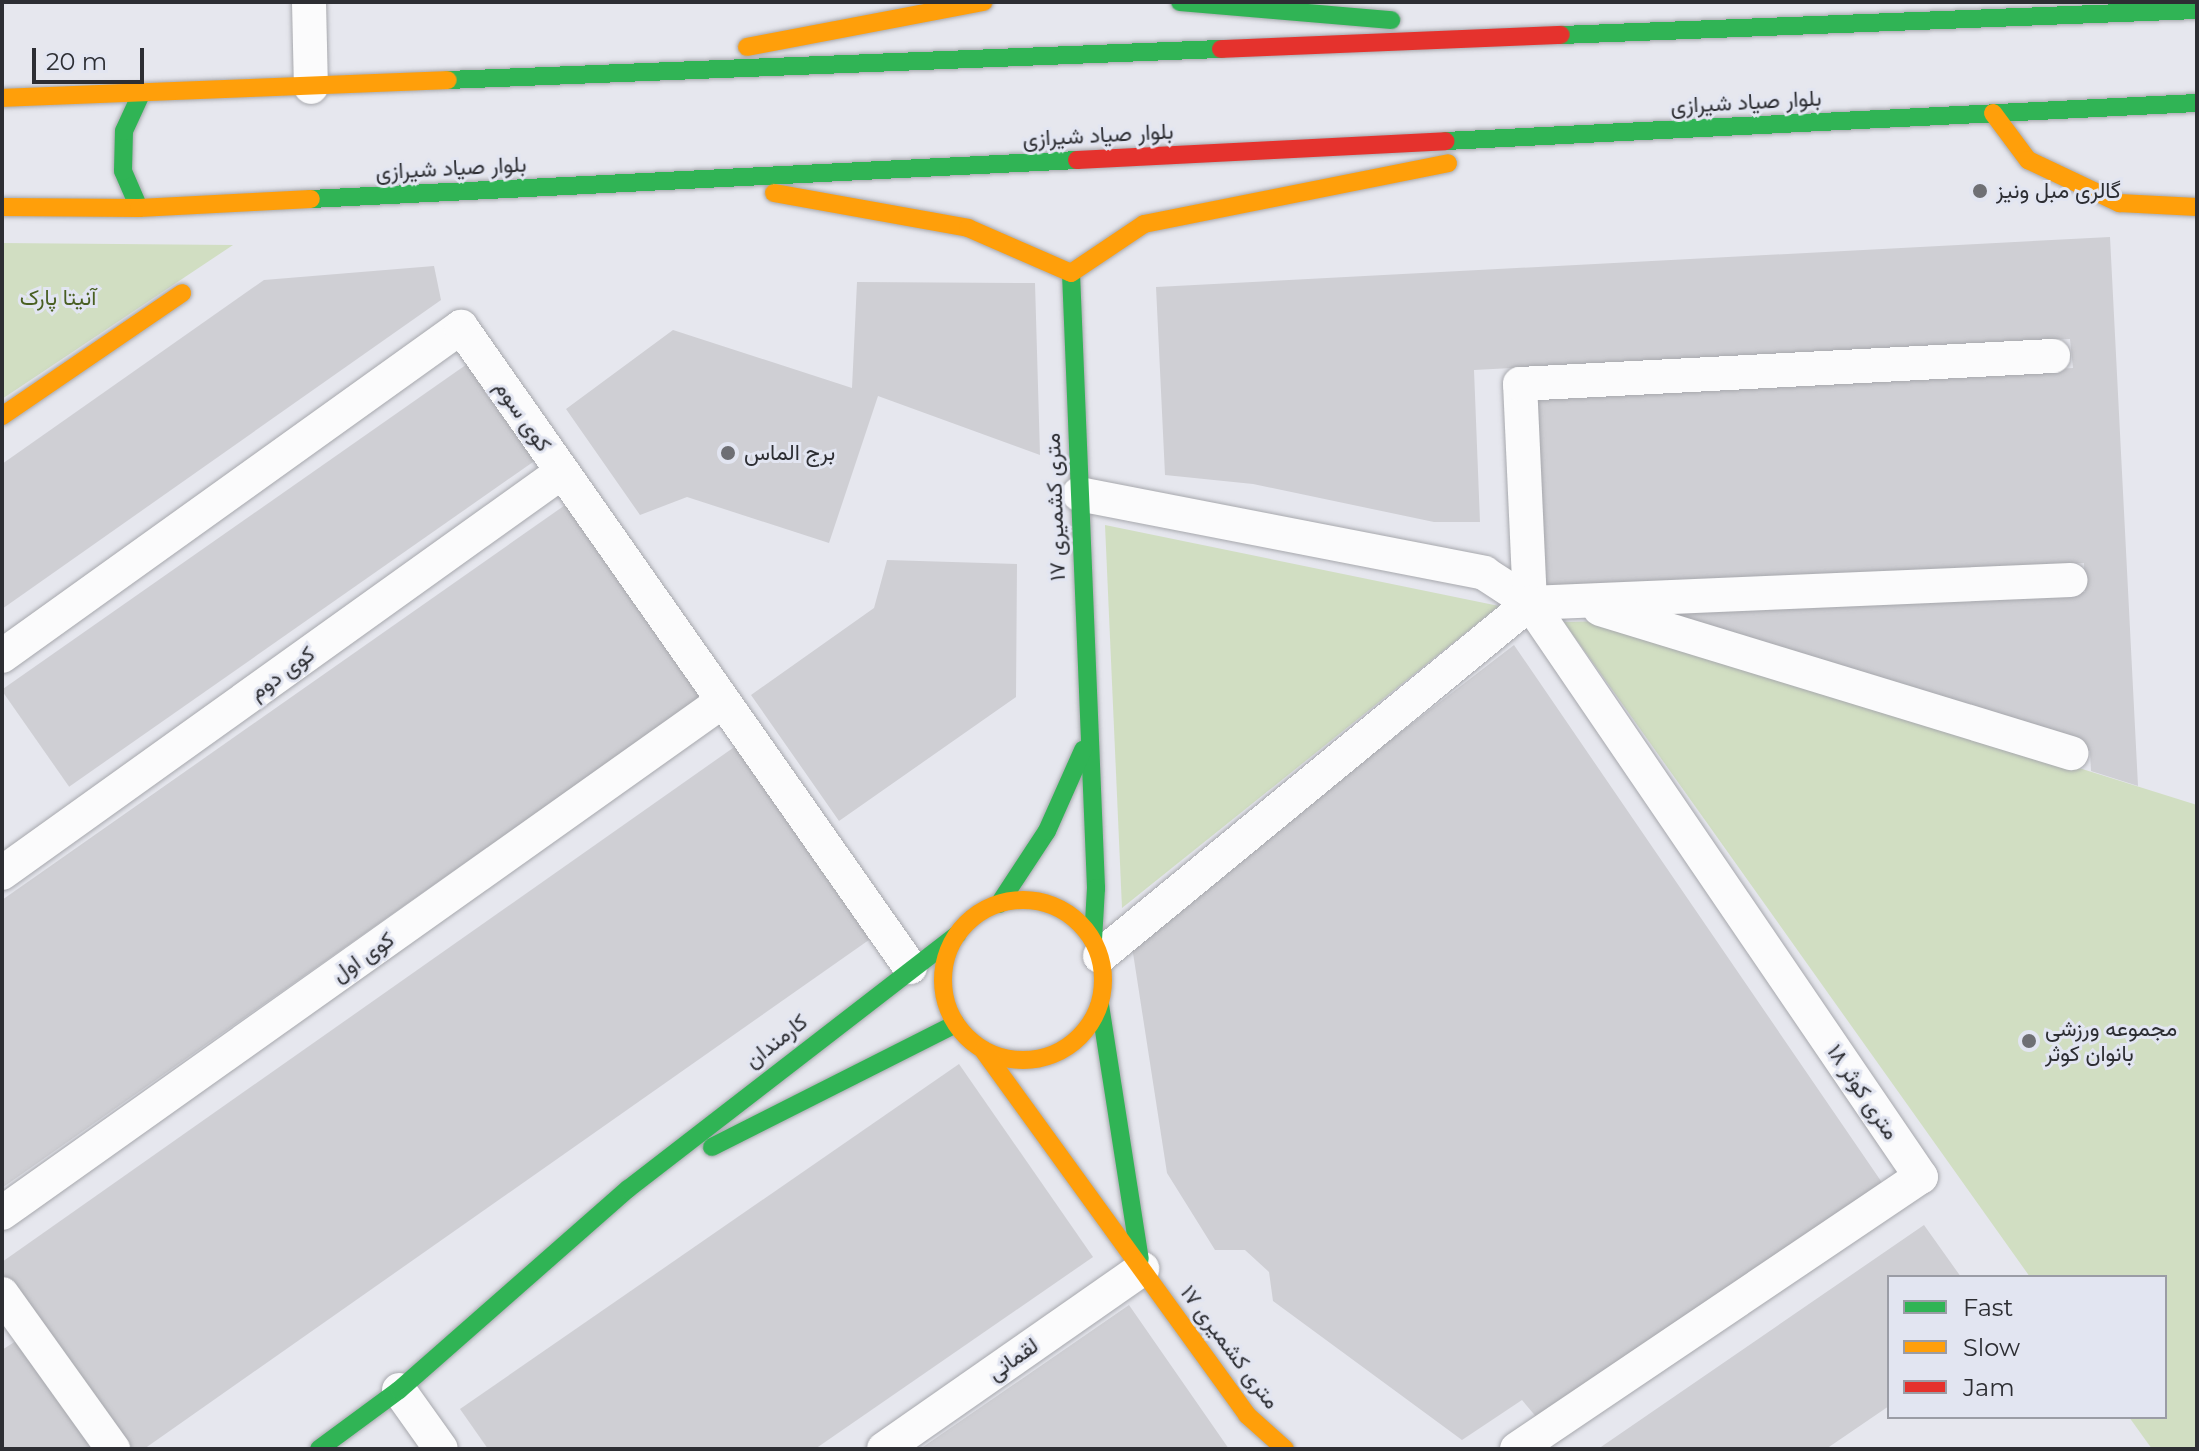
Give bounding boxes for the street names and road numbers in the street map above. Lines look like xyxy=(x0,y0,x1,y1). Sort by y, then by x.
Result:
street label: بلوار صیاد شیرازی xyxy=(1670,85,1822,119)
street label: بلوار صیاد شیرازی xyxy=(1022,118,1174,152)
street label: بلوار صیاد شیرازی xyxy=(375,151,527,185)
street label: کوی سوم xyxy=(489,375,557,457)
street label: ۱۷ متری کشمیری xyxy=(1039,433,1071,581)
street label: کوی دوم xyxy=(244,641,320,705)
street label: کوی اول xyxy=(327,926,399,988)
street label: کارمندان xyxy=(739,1008,813,1074)
street label: ۱۸ متری کوثر xyxy=(1822,1039,1904,1145)
street label: ۱۷ متری کشمیری xyxy=(1175,1280,1285,1414)
street label: لقمانی xyxy=(982,1332,1044,1386)

